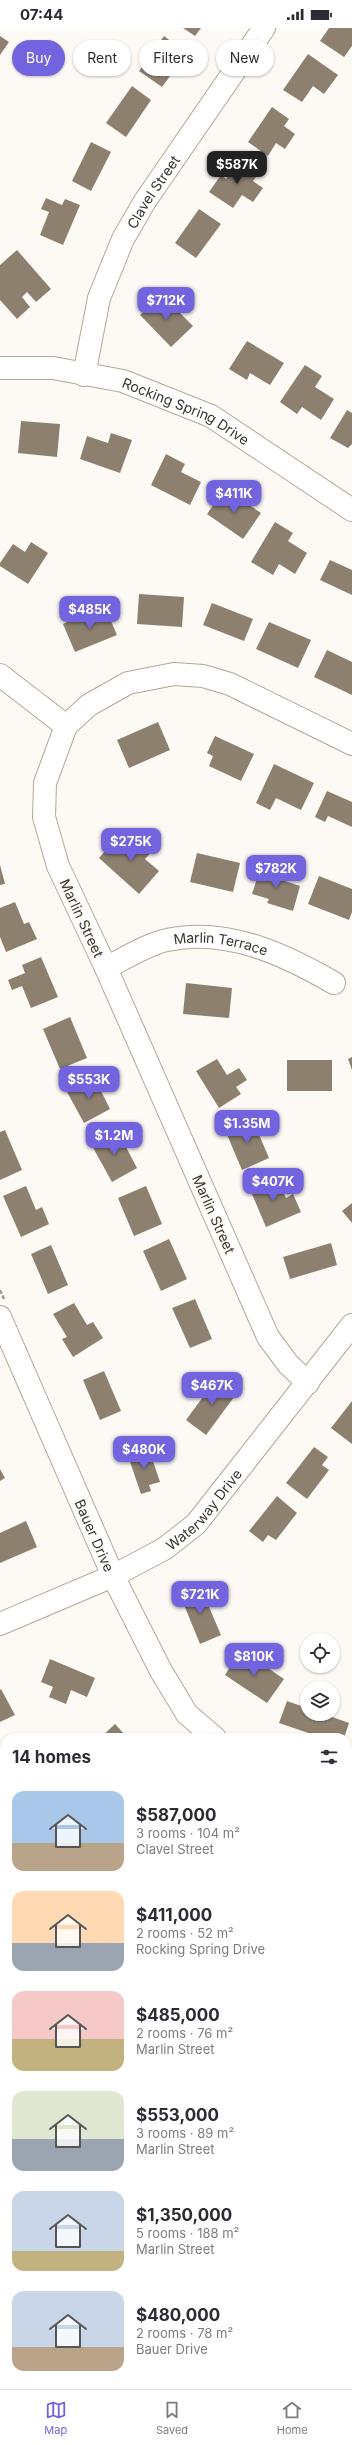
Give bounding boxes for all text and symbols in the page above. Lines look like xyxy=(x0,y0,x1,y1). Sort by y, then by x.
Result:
text: 07:44 xyxy=(20,5,63,24)
chip: Buy xyxy=(12,40,65,76)
chip: Rent xyxy=(73,40,131,76)
chip: Filters xyxy=(139,40,208,76)
chip: New xyxy=(216,40,274,76)
street label: Clavel Street xyxy=(123,151,183,231)
pin: $587K xyxy=(209,151,265,185)
text: $587K xyxy=(216,156,258,172)
pin: $712K xyxy=(138,287,194,321)
text: $712K xyxy=(146,292,186,308)
street label: Rocking Spring Drive xyxy=(120,373,253,448)
pin: $411K xyxy=(206,480,262,514)
text: $411K xyxy=(215,485,253,501)
pin: $485K xyxy=(62,596,118,630)
text: $485K xyxy=(68,601,112,617)
pin: $275K xyxy=(103,828,159,862)
text: $275K xyxy=(110,833,152,849)
pin: $782K xyxy=(248,855,304,889)
text: $782K xyxy=(255,860,297,876)
street label: Marlin Street xyxy=(56,876,108,960)
street label: Marlin Terrace xyxy=(173,928,271,958)
pin: $553K xyxy=(61,1066,117,1100)
text: $553K xyxy=(68,1071,110,1087)
pin: $1.35M xyxy=(214,1110,280,1144)
text: $1.35M xyxy=(224,1115,270,1131)
pin: $1.2M xyxy=(86,1122,142,1156)
text: $1.2M xyxy=(95,1127,133,1143)
pin: $407K xyxy=(245,1168,301,1202)
street label: Marlin Street xyxy=(189,1172,239,1256)
text: $407K xyxy=(252,1173,294,1189)
pin: $467K xyxy=(184,1372,240,1406)
text: $467K xyxy=(191,1377,233,1393)
pin: $480K xyxy=(116,1436,172,1470)
text: $480K xyxy=(122,1441,166,1457)
street label: Waterway Drive xyxy=(162,1465,245,1553)
street label: Bauer Drive xyxy=(72,1496,118,1574)
pin: $721K xyxy=(172,1581,228,1615)
text: $721K xyxy=(180,1586,220,1602)
map controls xyxy=(300,1633,340,1721)
button: locate xyxy=(300,1633,340,1673)
pin: $810K xyxy=(226,1643,282,1677)
text: $810K xyxy=(234,1648,274,1664)
button: layers xyxy=(300,1681,340,1721)
icon: filters xyxy=(318,1746,340,1768)
text: 14 homes xyxy=(12,1747,91,1767)
text: $587,000 xyxy=(136,1805,216,1825)
icon: home xyxy=(44,1807,92,1855)
text: 3 rooms · 104 m² xyxy=(136,1825,240,1841)
text: Clavel Street xyxy=(136,1841,214,1857)
text: $411,000 xyxy=(136,1905,212,1925)
icon: home xyxy=(44,1907,92,1955)
text: 2 rooms · 52 m² xyxy=(136,1925,234,1941)
text: Rocking Spring Drive xyxy=(136,1941,265,1957)
text: $485,000 xyxy=(136,2005,220,2025)
icon: home xyxy=(44,2007,92,2055)
text: 2 rooms · 76 m² xyxy=(136,2025,233,2041)
text: Marlin Street xyxy=(136,2041,214,2057)
text: $553,000 xyxy=(136,2105,219,2125)
icon: home xyxy=(44,2107,92,2155)
text: 3 rooms · 89 m² xyxy=(136,2125,234,2141)
text: Marlin Street xyxy=(136,2141,214,2157)
text: $1,350,000 xyxy=(136,2205,232,2225)
icon: home xyxy=(44,2207,92,2255)
text: 5 rooms · 188 m² xyxy=(136,2225,239,2241)
text: Marlin Street xyxy=(136,2241,214,2257)
text: $480,000 xyxy=(136,2305,220,2325)
icon: home xyxy=(44,2307,92,2355)
text: 2 rooms · 78 m² xyxy=(136,2325,233,2341)
text: Bauer Drive xyxy=(136,2341,208,2357)
tab: Map xyxy=(44,2399,67,2437)
tab: Saved xyxy=(156,2399,188,2437)
tab: Home xyxy=(277,2399,308,2437)

